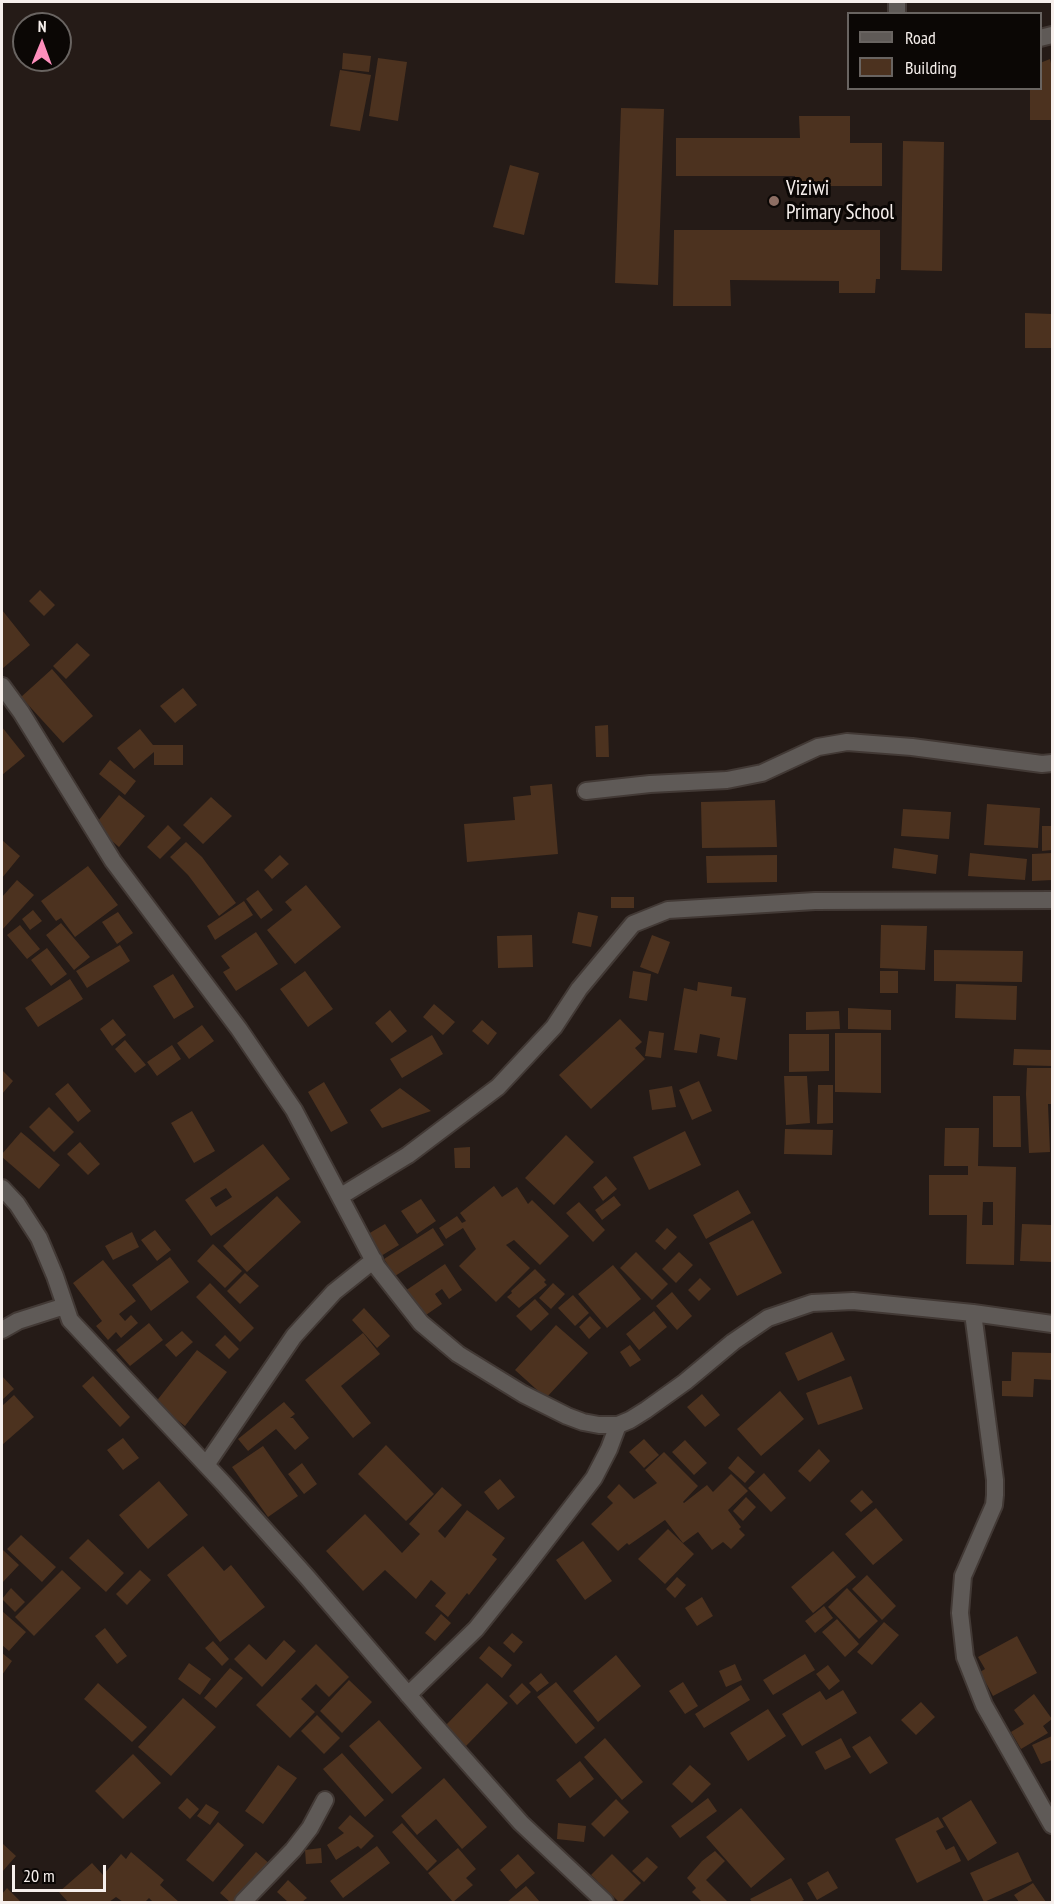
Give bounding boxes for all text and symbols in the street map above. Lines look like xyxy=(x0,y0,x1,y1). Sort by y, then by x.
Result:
north arrow xyxy=(12,12,72,72)
legend xyxy=(847,12,1042,90)
text: N xyxy=(38,16,47,36)
text: Road xyxy=(905,26,936,49)
text: Building xyxy=(905,56,957,79)
place label: Viziwi Primary School xyxy=(786,176,894,226)
marker: Viziwi Primary School xyxy=(767,194,781,208)
scale bar xyxy=(15,1853,110,1891)
text: 20 m xyxy=(23,1864,55,1887)

